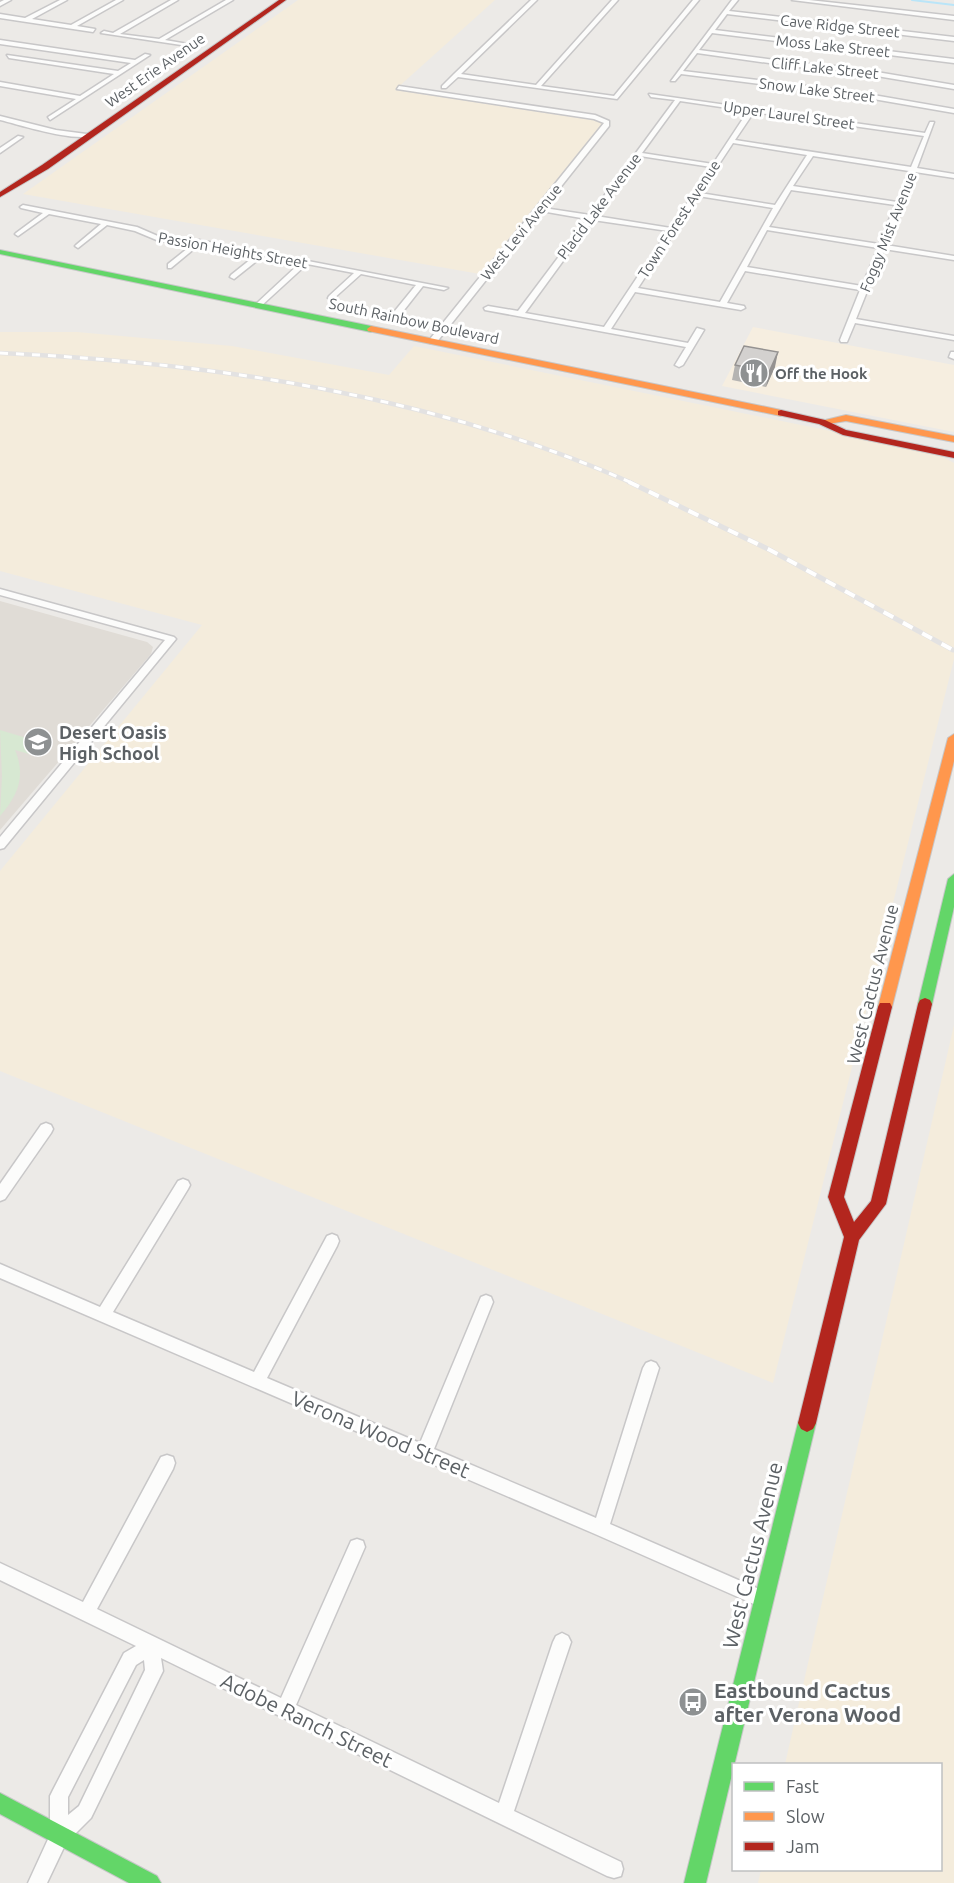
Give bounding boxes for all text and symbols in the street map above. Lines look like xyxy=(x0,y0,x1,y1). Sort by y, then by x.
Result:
street label: Cave Ridge Street xyxy=(779,11,901,41)
street label: West Erie Avenue xyxy=(102,29,208,111)
street label: Moss Lake Street xyxy=(775,32,891,60)
street label: Cliff Lake Street xyxy=(770,54,880,82)
street label: Snow Lake Street xyxy=(758,74,876,106)
street label: Upper Laurel Street xyxy=(722,97,856,133)
street label: Placid Lake Avenue xyxy=(554,150,644,262)
street label: Town Forest Avenue xyxy=(635,157,723,281)
street label: Foggy Mist Avenue xyxy=(856,170,920,294)
street label: West Levi Avenue xyxy=(477,181,565,283)
street label: Passion Heights Street xyxy=(157,228,309,272)
street label: South Rainbow Boulevard xyxy=(327,295,501,347)
restaurant icon: Off the Hook xyxy=(738,357,770,389)
place label: Off the Hook xyxy=(775,365,868,382)
place label: Desert Oasis High School xyxy=(59,722,167,763)
school or university icon: Desert Oasis High School xyxy=(22,726,54,758)
street label: West Cactus Avenue xyxy=(842,902,902,1066)
street label: Verona Wood Street xyxy=(288,1386,474,1482)
street label: West Cactus Avenue xyxy=(717,1459,787,1651)
street label: Adobe Ranch Street xyxy=(217,1668,397,1772)
place label: Eastbound Cactus after Verona Wood xyxy=(714,1678,901,1726)
bus stop icon: Eastbound Cactus after Verona Wood xyxy=(677,1686,709,1718)
legend xyxy=(732,1763,942,1871)
text: Fast xyxy=(786,1776,819,1796)
text: Slow xyxy=(786,1806,825,1826)
text: Jam xyxy=(786,1836,820,1856)

